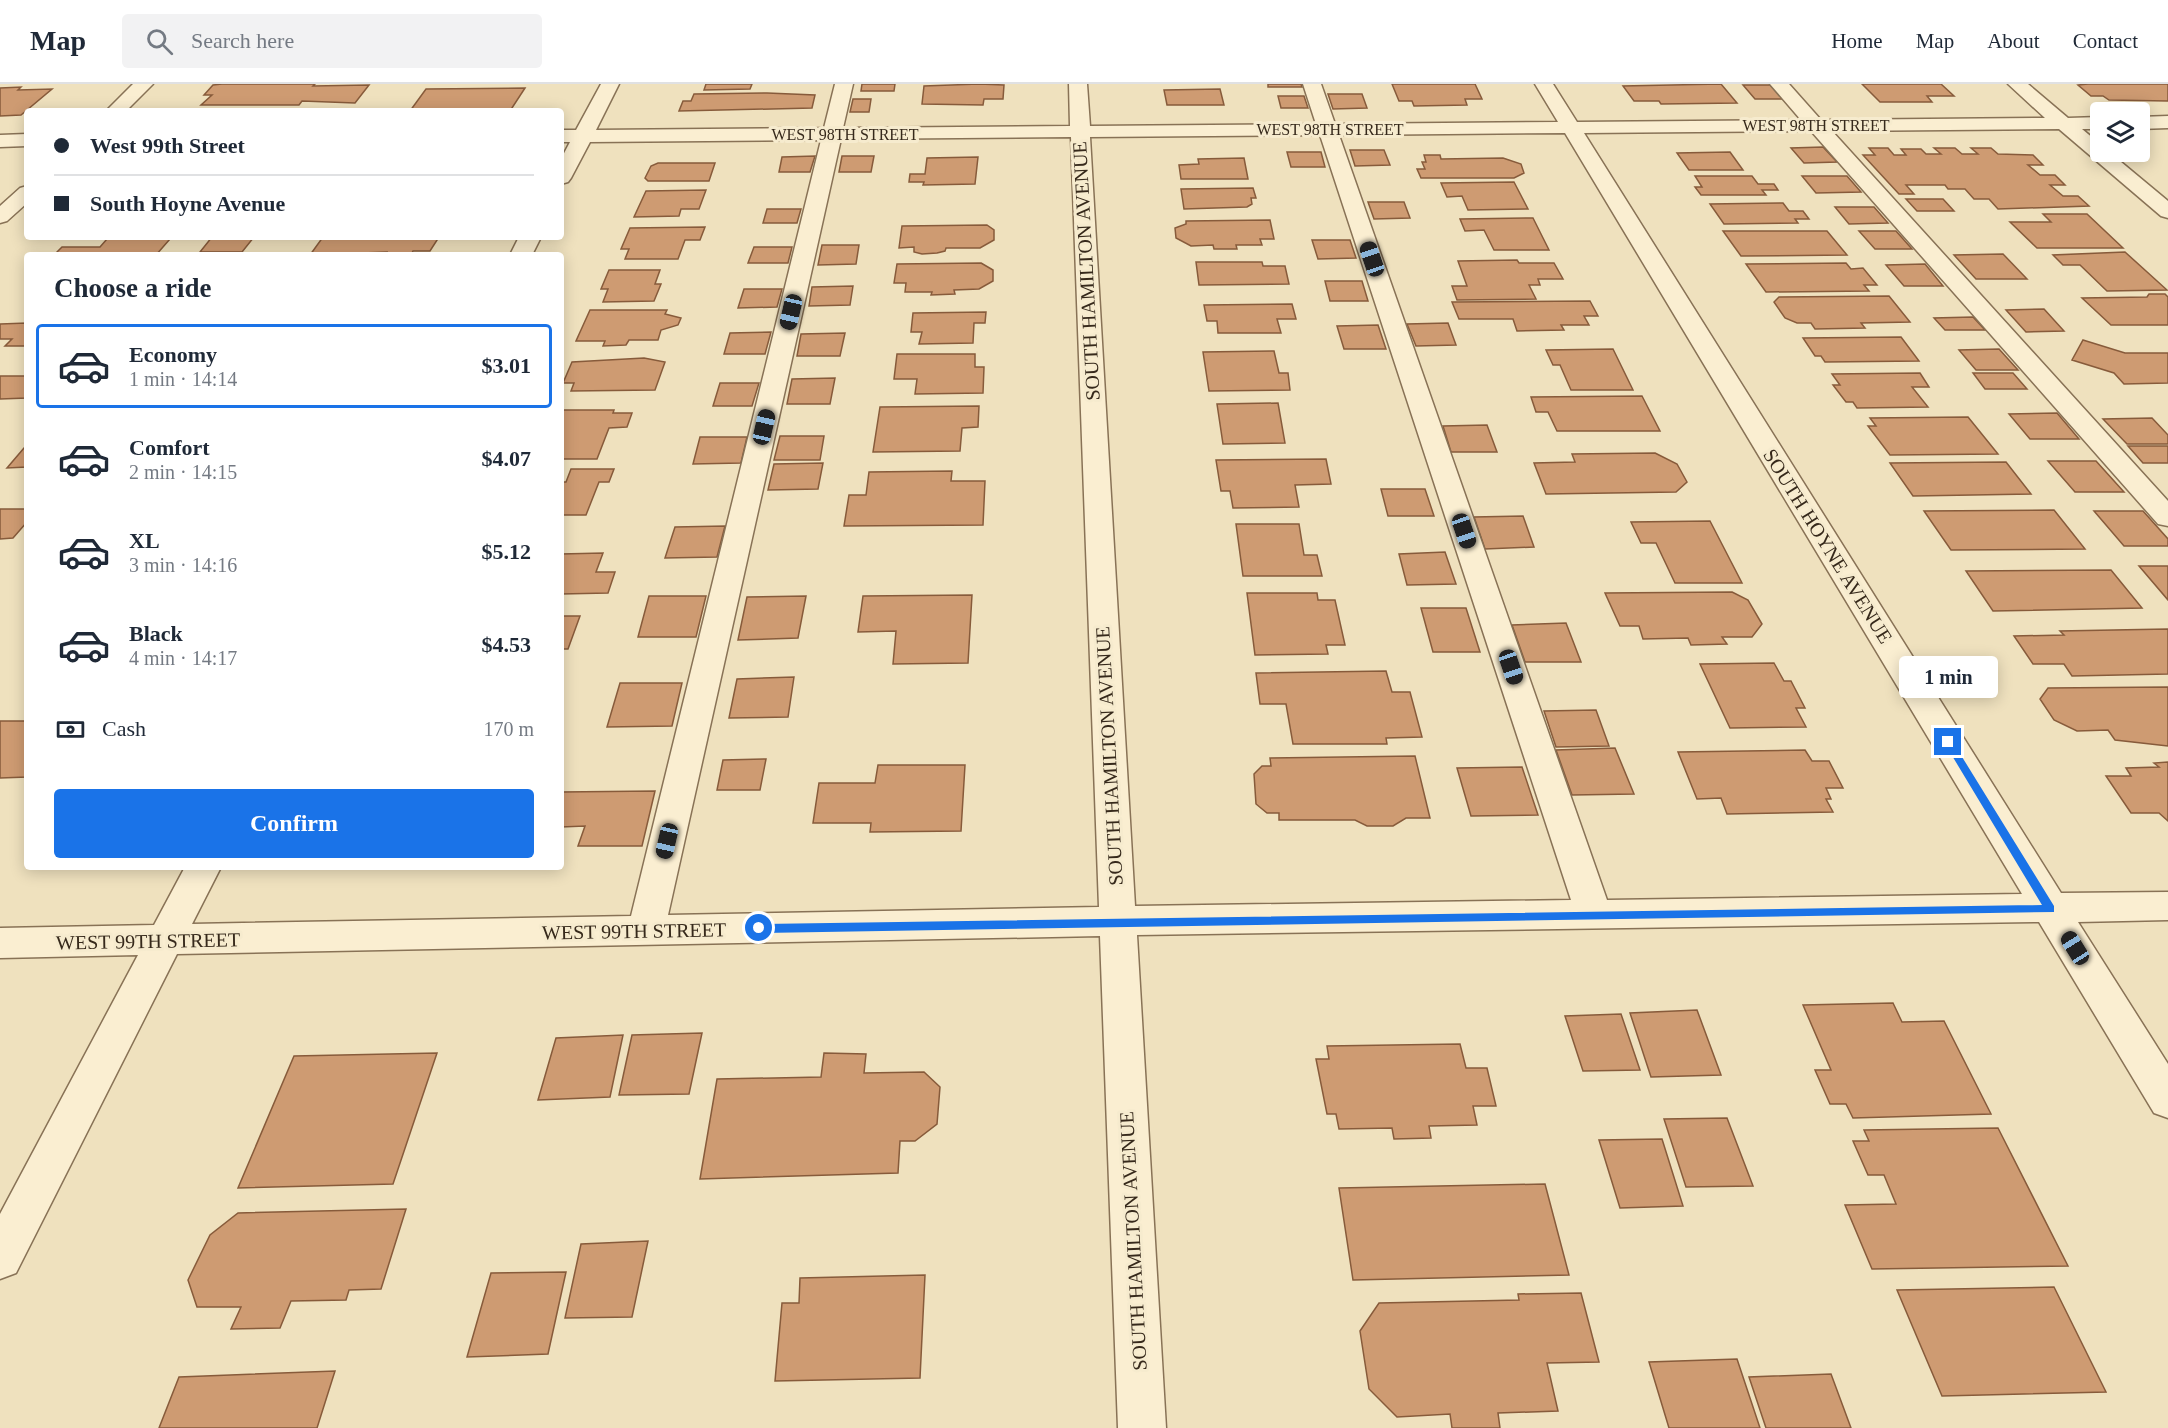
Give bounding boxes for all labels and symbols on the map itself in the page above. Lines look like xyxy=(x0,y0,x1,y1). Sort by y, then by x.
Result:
street label: WEST 98TH STREET xyxy=(1742,117,1890,134)
street label: WEST 98TH STREET xyxy=(1256,121,1404,138)
street label: WEST 98TH STREET xyxy=(771,126,919,143)
street label: SOUTH HAMILTON AVENUE xyxy=(1068,141,1104,401)
car xyxy=(1358,239,1386,279)
car xyxy=(778,292,804,332)
car xyxy=(751,407,777,447)
street label: SOUTH HOYNE AVENUE xyxy=(1759,445,1897,647)
car xyxy=(1450,511,1478,551)
street label: SOUTH HAMILTON AVENUE xyxy=(1091,626,1127,886)
car xyxy=(1497,647,1525,687)
callout: 1 min xyxy=(1898,655,1998,697)
route end xyxy=(1934,728,1961,755)
car xyxy=(654,821,680,861)
route start xyxy=(745,914,772,941)
street label: WEST 99TH STREET xyxy=(542,918,726,944)
street label: WEST 99TH STREET xyxy=(56,928,240,954)
car xyxy=(2058,928,2092,968)
street label: SOUTH HAMILTON AVENUE xyxy=(1115,1111,1151,1371)

